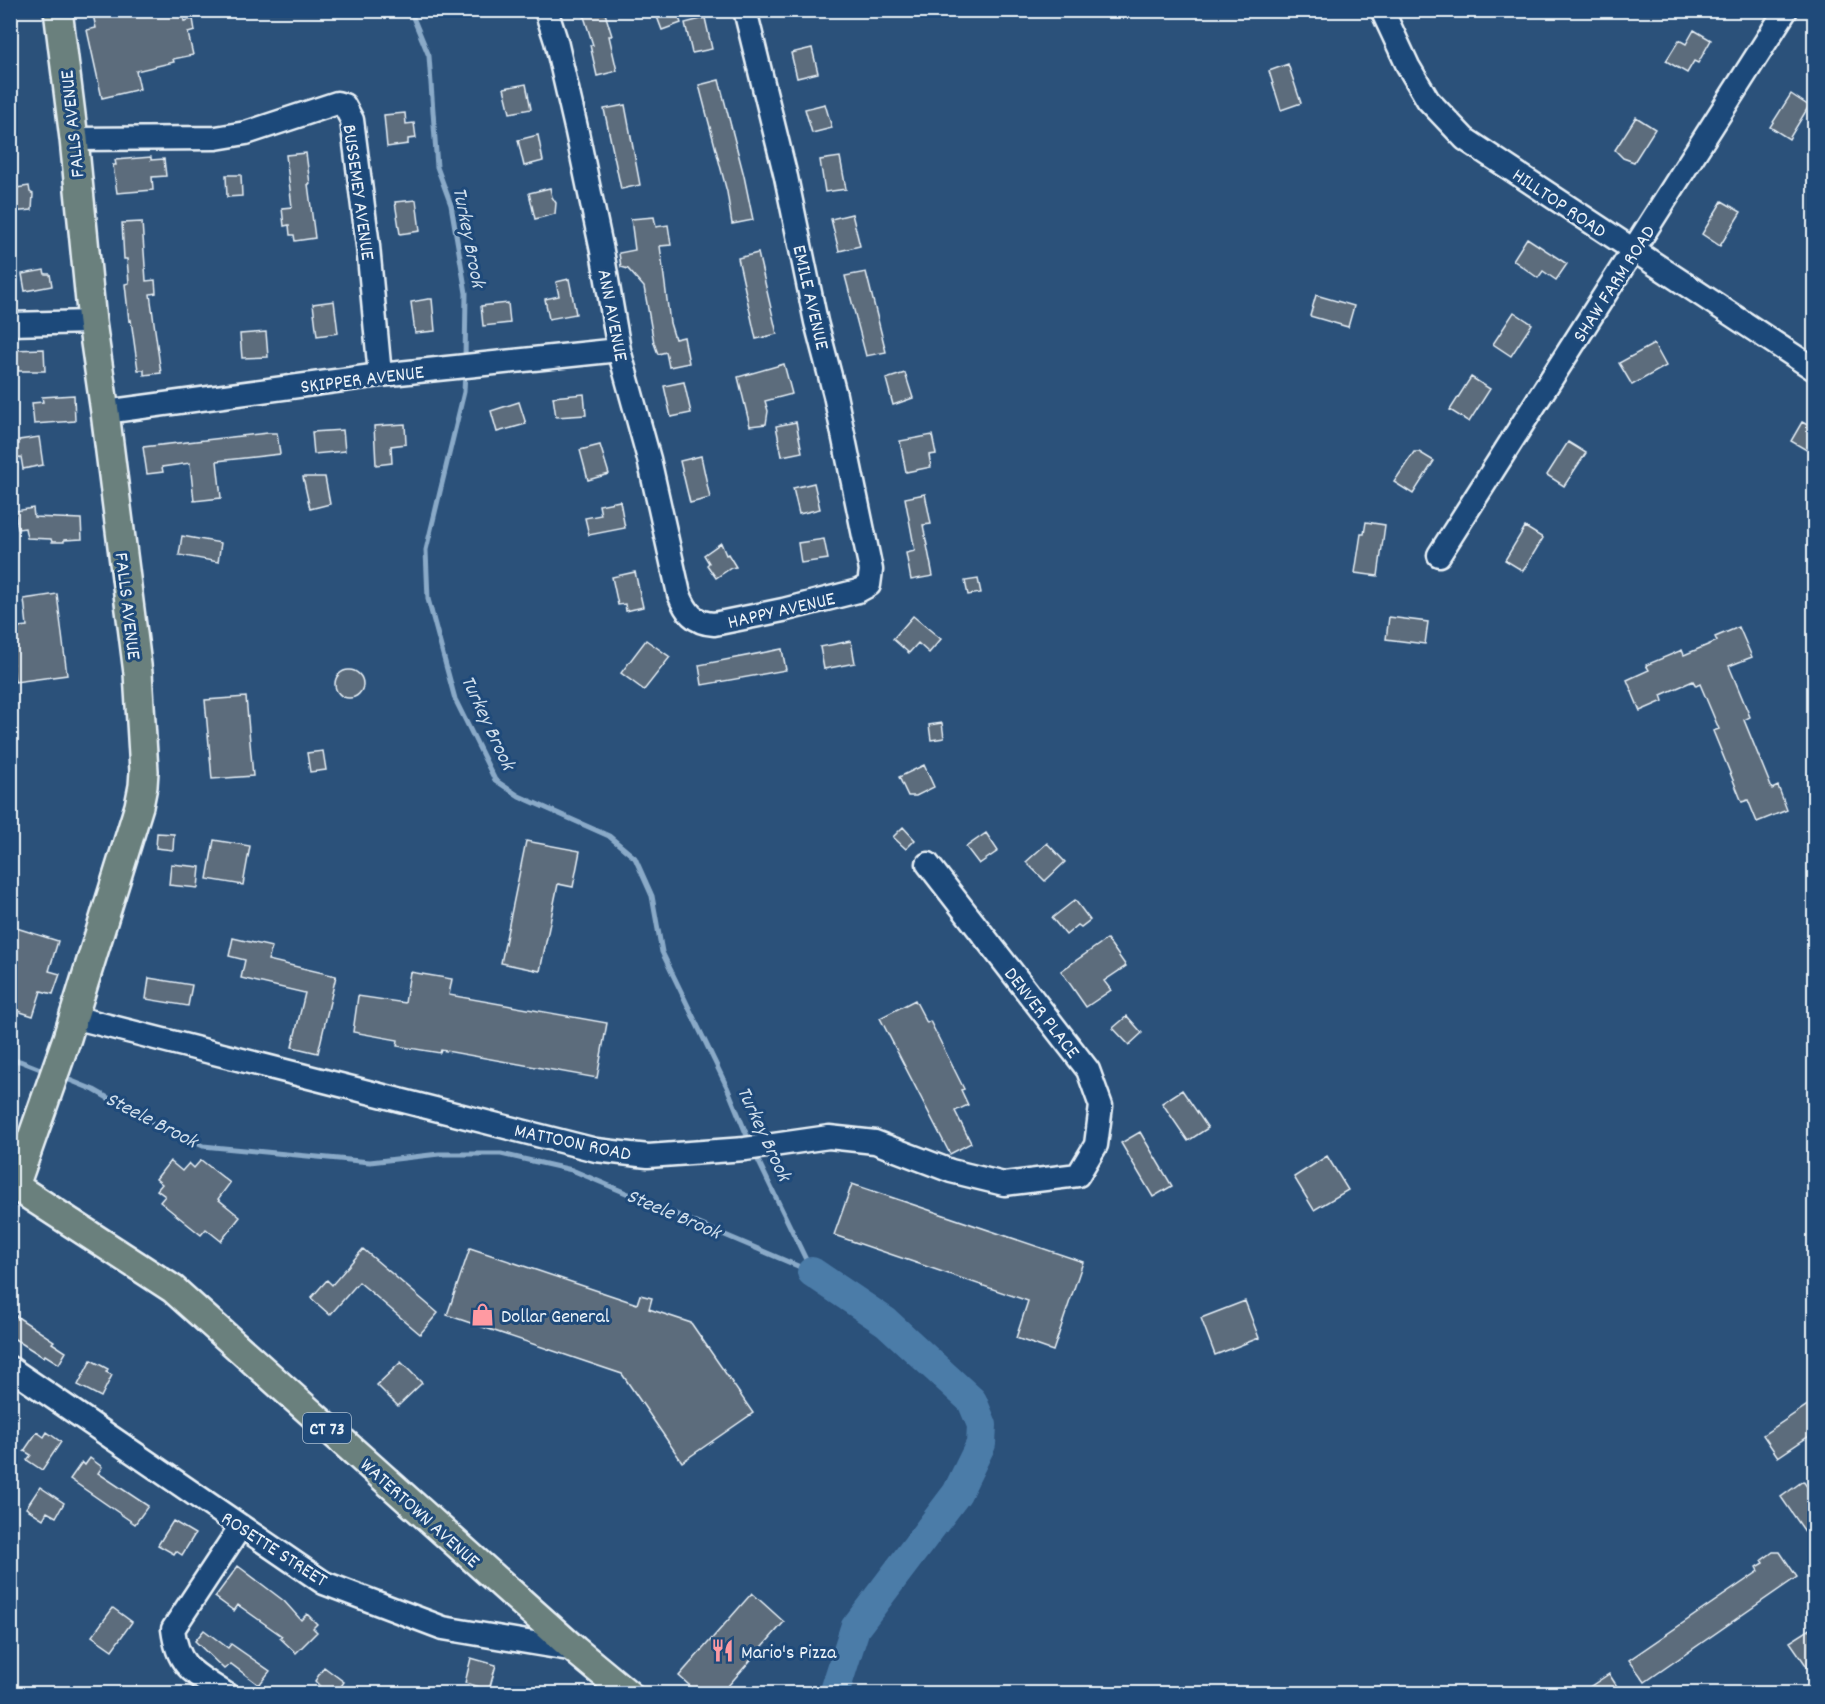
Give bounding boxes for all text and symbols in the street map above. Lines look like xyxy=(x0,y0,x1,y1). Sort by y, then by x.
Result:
street label: FALLS AVENUE xyxy=(54,69,94,179)
street label: BUSSEMEY AVENUE xyxy=(334,123,380,262)
street label: HILLTOP ROAD xyxy=(1506,163,1611,246)
water label: Turkey Brook xyxy=(443,185,492,293)
street label: SHAW FARM ROAD xyxy=(1567,221,1664,349)
street label: EMILE AVENUE xyxy=(783,242,835,353)
street label: ANN AVENUE xyxy=(588,267,634,364)
street label: SKIPPER AVENUE xyxy=(299,360,426,402)
street label: FALLS AVENUE xyxy=(106,551,146,662)
street label: HAPPY AVENUE xyxy=(725,586,838,638)
water label: Turkey Brook xyxy=(451,671,522,778)
street label: DENVER PLACE xyxy=(996,962,1085,1066)
water label: Turkey Brook xyxy=(727,1082,798,1189)
water label: Steele Brook xyxy=(99,1086,204,1159)
street label: MATTOON ROAD xyxy=(511,1118,633,1170)
water label: Steele Brook xyxy=(621,1182,727,1250)
shop icon: Dollar General xyxy=(470,1302,496,1328)
place label: Dollar General xyxy=(501,1304,610,1332)
road number: CT 73 xyxy=(303,1413,351,1443)
street label: WATERTOWN AVENUE xyxy=(353,1453,485,1576)
street label: ROSETTE STREET xyxy=(215,1506,332,1595)
restaurant icon: Mario's Pizza xyxy=(710,1638,736,1664)
place label: Mario's Pizza xyxy=(741,1640,837,1668)

